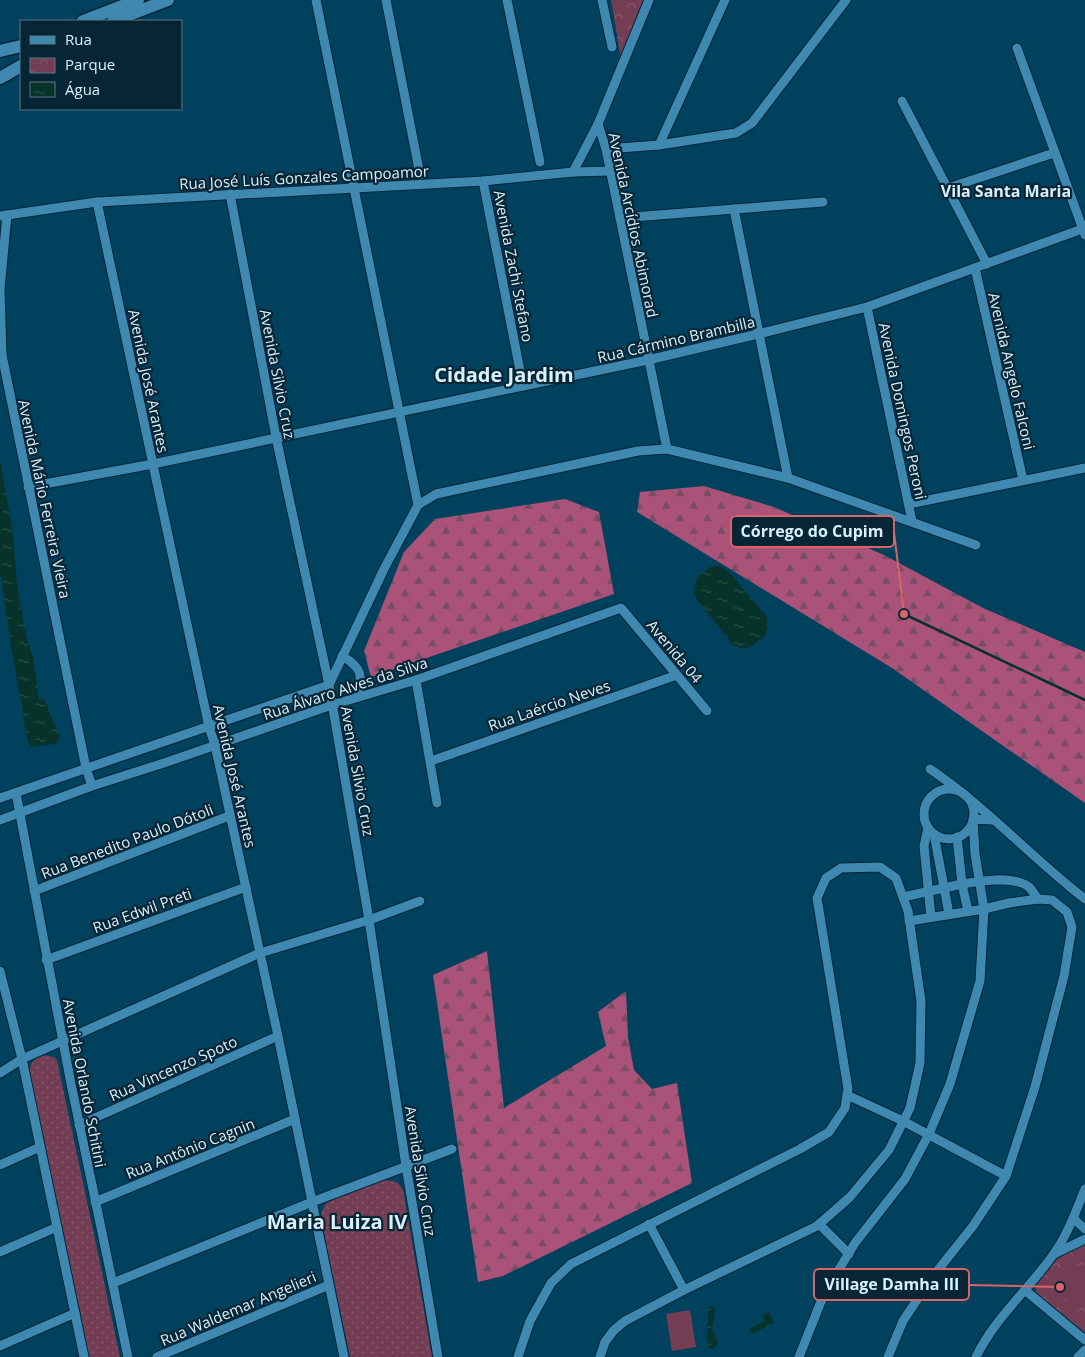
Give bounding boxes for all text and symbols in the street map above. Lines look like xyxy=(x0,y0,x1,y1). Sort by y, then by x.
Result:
legend xyxy=(20,20,182,110)
text: Rua xyxy=(65,29,92,49)
text: Parque xyxy=(65,54,115,74)
text: Água xyxy=(65,79,100,99)
street label: Avenida Arcídios Abimorad xyxy=(605,131,663,319)
street label: Rua José Luís Gonzales Campoamor xyxy=(179,160,429,194)
district label: Vila Santa Maria xyxy=(941,180,1071,202)
street label: Avenida Zachi Stefano xyxy=(489,188,539,344)
street label: Avenida Angelo Falconi xyxy=(984,290,1040,452)
street label: Avenida José Arantes xyxy=(124,307,174,455)
street label: Avenida Silvio Cruz xyxy=(256,307,300,441)
street label: Rua Cármino Brambilla xyxy=(595,311,757,367)
street label: Avenida Domingos Peroni xyxy=(874,321,932,501)
district label: Cidade Jardim xyxy=(434,361,574,388)
street label: Avenida Mário Ferreira Vieira xyxy=(14,398,76,600)
callout: Córrego do Cupim xyxy=(731,516,894,547)
text: Córrego do Cupim xyxy=(741,520,883,542)
street label: Avenida 04 xyxy=(643,615,708,687)
street label: Rua Álvaro Alves da Silva xyxy=(260,652,430,724)
street label: Rua Laércio Neves xyxy=(485,675,613,735)
street label: Avenida José Arantes xyxy=(209,702,261,850)
street label: Avenida Silvio Cruz xyxy=(337,704,379,838)
street label: Rua Benedito Paulo Dótoli xyxy=(38,799,216,883)
street label: Rua Edwil Preti xyxy=(90,883,194,937)
street label: Avenida Orlando Schitini xyxy=(59,997,111,1169)
street label: Rua Vincenzo Spoto xyxy=(106,1031,240,1105)
street label: Avenida Silvio Cruz xyxy=(401,1104,441,1238)
street label: Rua Antônio Cagnin xyxy=(122,1113,258,1183)
district label: Maria Luiza IV xyxy=(267,1208,407,1235)
street label: Rua Waldemar Angelieri xyxy=(157,1266,319,1350)
callout: Village Damha III xyxy=(814,1269,969,1300)
text: Village Damha III xyxy=(825,1273,959,1295)

